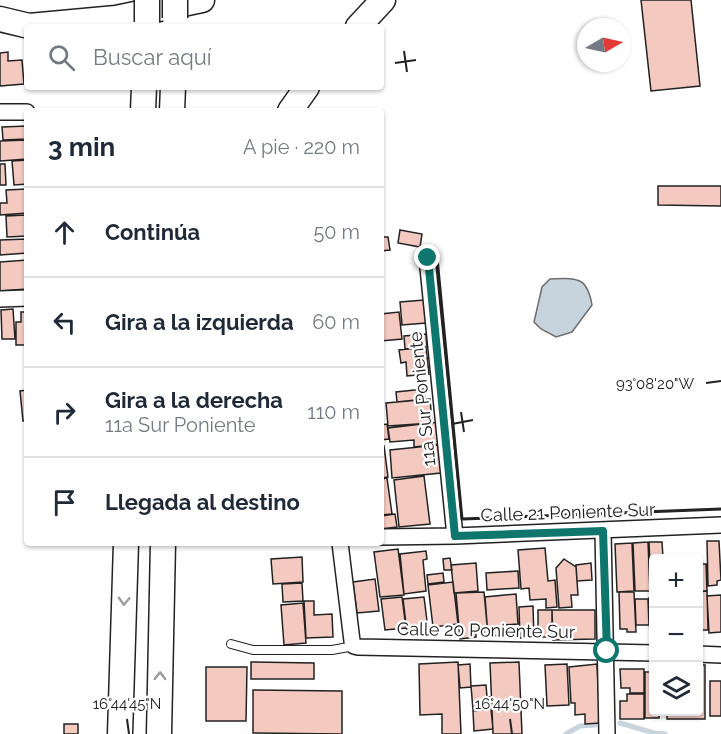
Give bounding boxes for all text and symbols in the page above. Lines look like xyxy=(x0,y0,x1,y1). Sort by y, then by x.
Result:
north arrow xyxy=(577,18,631,72)
search box xyxy=(24,24,384,90)
icon: search xyxy=(45,41,78,74)
text: Buscar aquí xyxy=(93,44,212,70)
text: 3 min xyxy=(48,132,115,162)
text: A pie · 220 m xyxy=(243,135,360,159)
icon: ahead xyxy=(48,216,81,249)
text: Continúa xyxy=(105,219,200,245)
text: 50 m xyxy=(313,220,360,244)
route end xyxy=(414,244,440,270)
icon: left xyxy=(48,306,81,339)
text: Gira a la izquierda xyxy=(105,309,294,335)
text: 60 m xyxy=(312,310,360,334)
street label: 11a Sur Poniente xyxy=(404,330,440,467)
text: 93°08'20"W xyxy=(616,375,694,393)
text: Gira a la derecha xyxy=(105,387,283,413)
icon: right xyxy=(48,396,81,429)
text: 110 m xyxy=(307,400,360,424)
text: 11a Sur Poniente xyxy=(105,413,256,437)
icon: arrive xyxy=(48,486,81,519)
text: Llegada al destino xyxy=(105,489,300,515)
street label: Calle 21 Poniente Sur xyxy=(480,498,656,526)
map controls xyxy=(649,554,703,716)
button: + xyxy=(649,554,703,608)
one-way arrow xyxy=(118,597,131,606)
button: − xyxy=(649,608,703,662)
street label: Calle 20 Poniente Sur xyxy=(397,618,576,642)
route start xyxy=(593,637,619,663)
button: layers xyxy=(649,662,703,716)
one-way arrow xyxy=(154,671,166,680)
text: 16°44'45"N xyxy=(93,695,161,713)
text: 16°44'50"N xyxy=(475,695,545,713)

